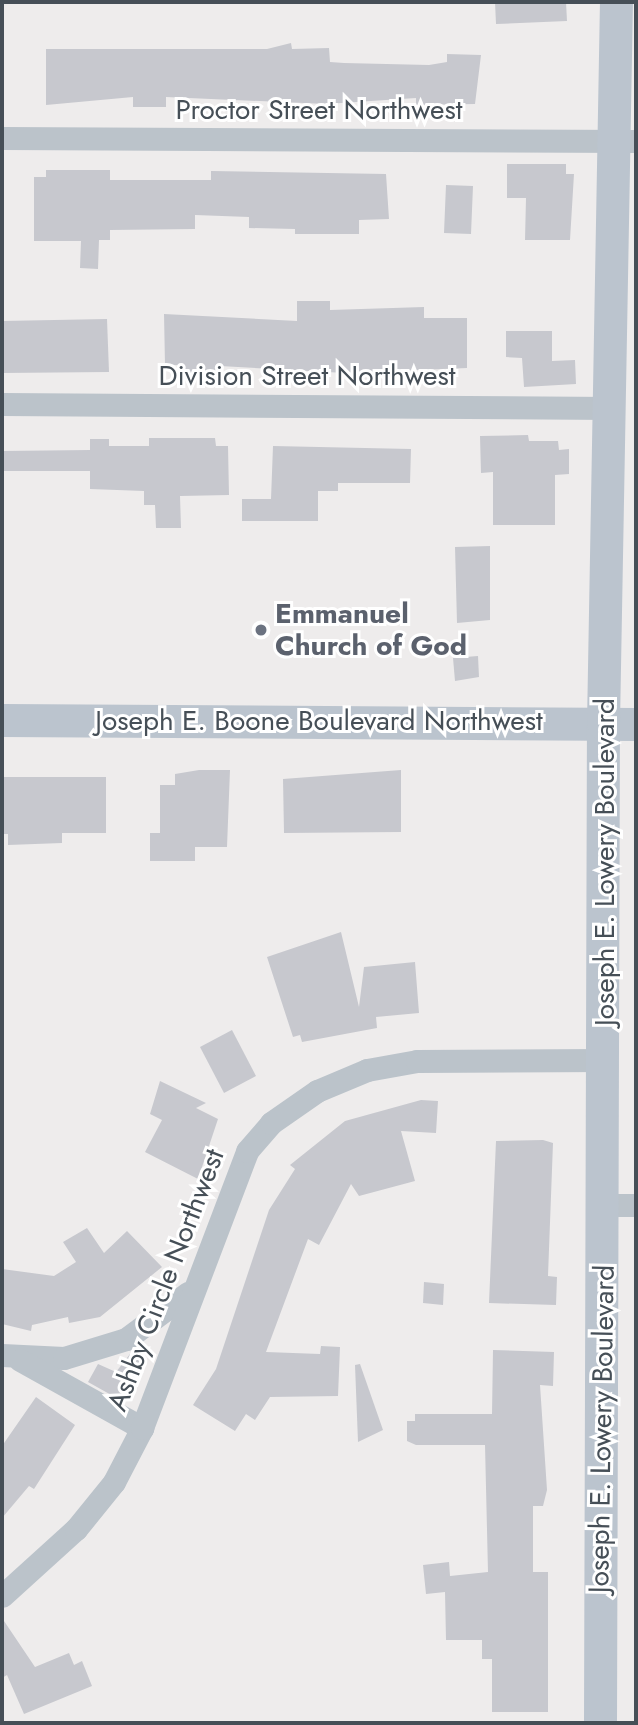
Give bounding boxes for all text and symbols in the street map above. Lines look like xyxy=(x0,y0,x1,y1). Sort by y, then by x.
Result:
street label: Proctor Street Northwest xyxy=(176,93,462,127)
street label: Division Street Northwest xyxy=(159,359,455,393)
place label: Emmanuel Church of God xyxy=(275,597,467,663)
marker: Emmanuel Church of God xyxy=(253,622,269,638)
street label: Joseph E. Lowery Boulevard xyxy=(588,698,622,1026)
street label: Joseph E. Boone Boulevard Northwest xyxy=(95,704,543,738)
street label: Ashby Circle Northwest xyxy=(101,1144,231,1416)
street label: Joseph E. Lowery Boulevard xyxy=(582,1265,622,1593)

